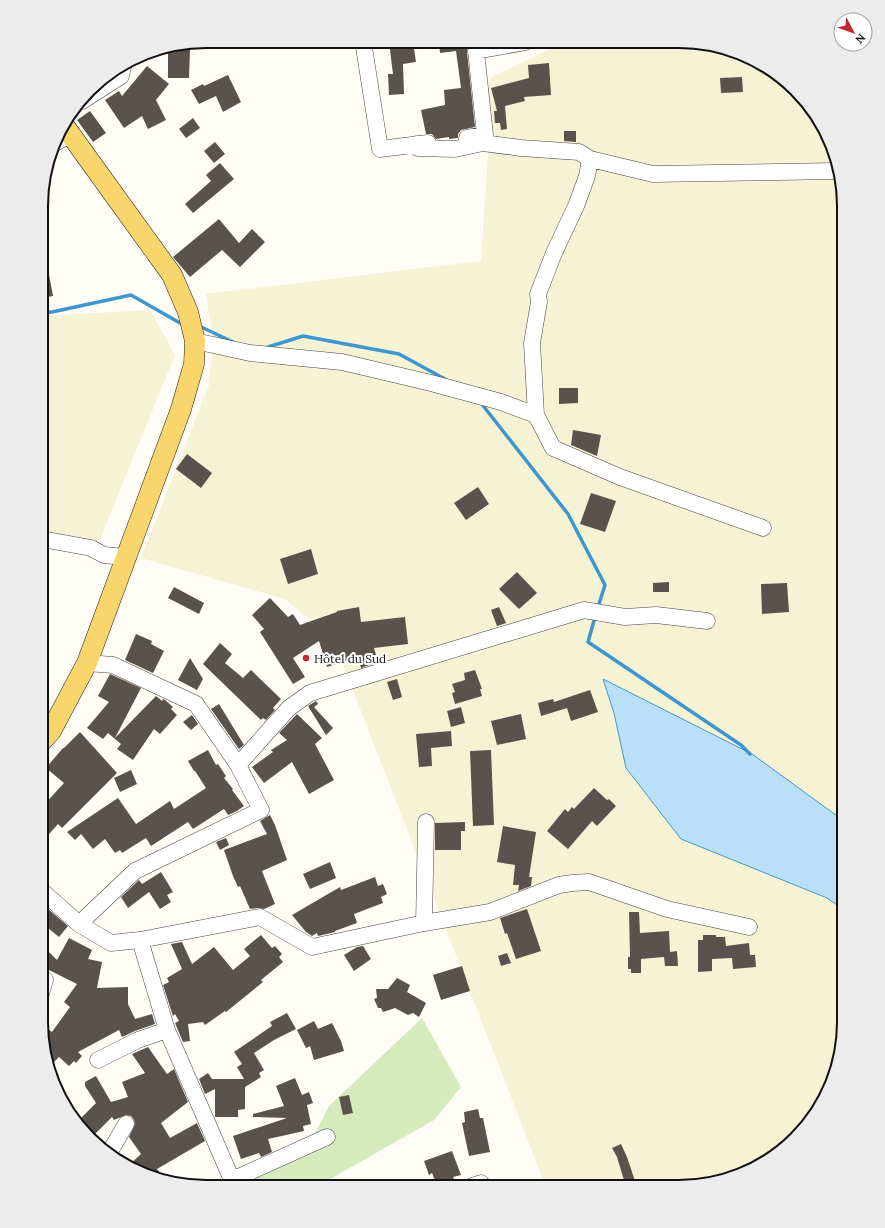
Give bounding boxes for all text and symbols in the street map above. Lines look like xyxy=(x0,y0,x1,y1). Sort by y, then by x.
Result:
north arrow xyxy=(833,12,873,52)
text: N xyxy=(852,31,869,47)
place label: Hôtel du Sud xyxy=(314,651,386,666)
marker: Hôtel du Sud xyxy=(301,653,311,663)

